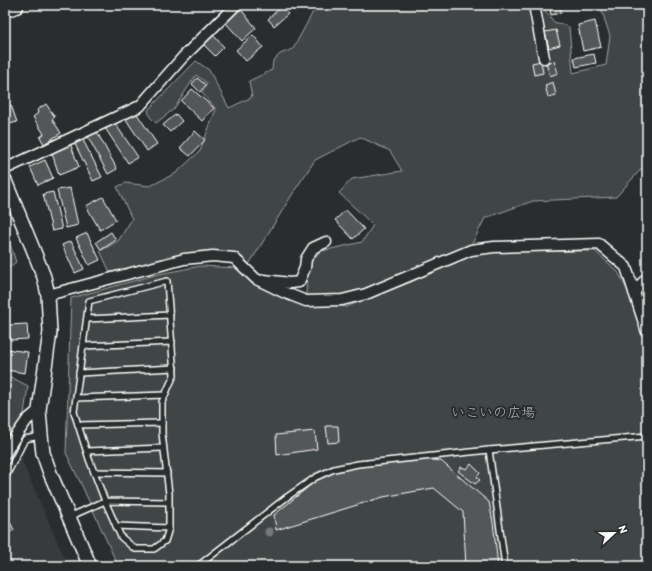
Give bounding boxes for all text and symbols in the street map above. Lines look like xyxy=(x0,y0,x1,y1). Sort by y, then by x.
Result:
park label: いこいの広場 xyxy=(451,404,535,421)
north arrow xyxy=(594,513,634,553)
text: N xyxy=(615,524,630,535)

